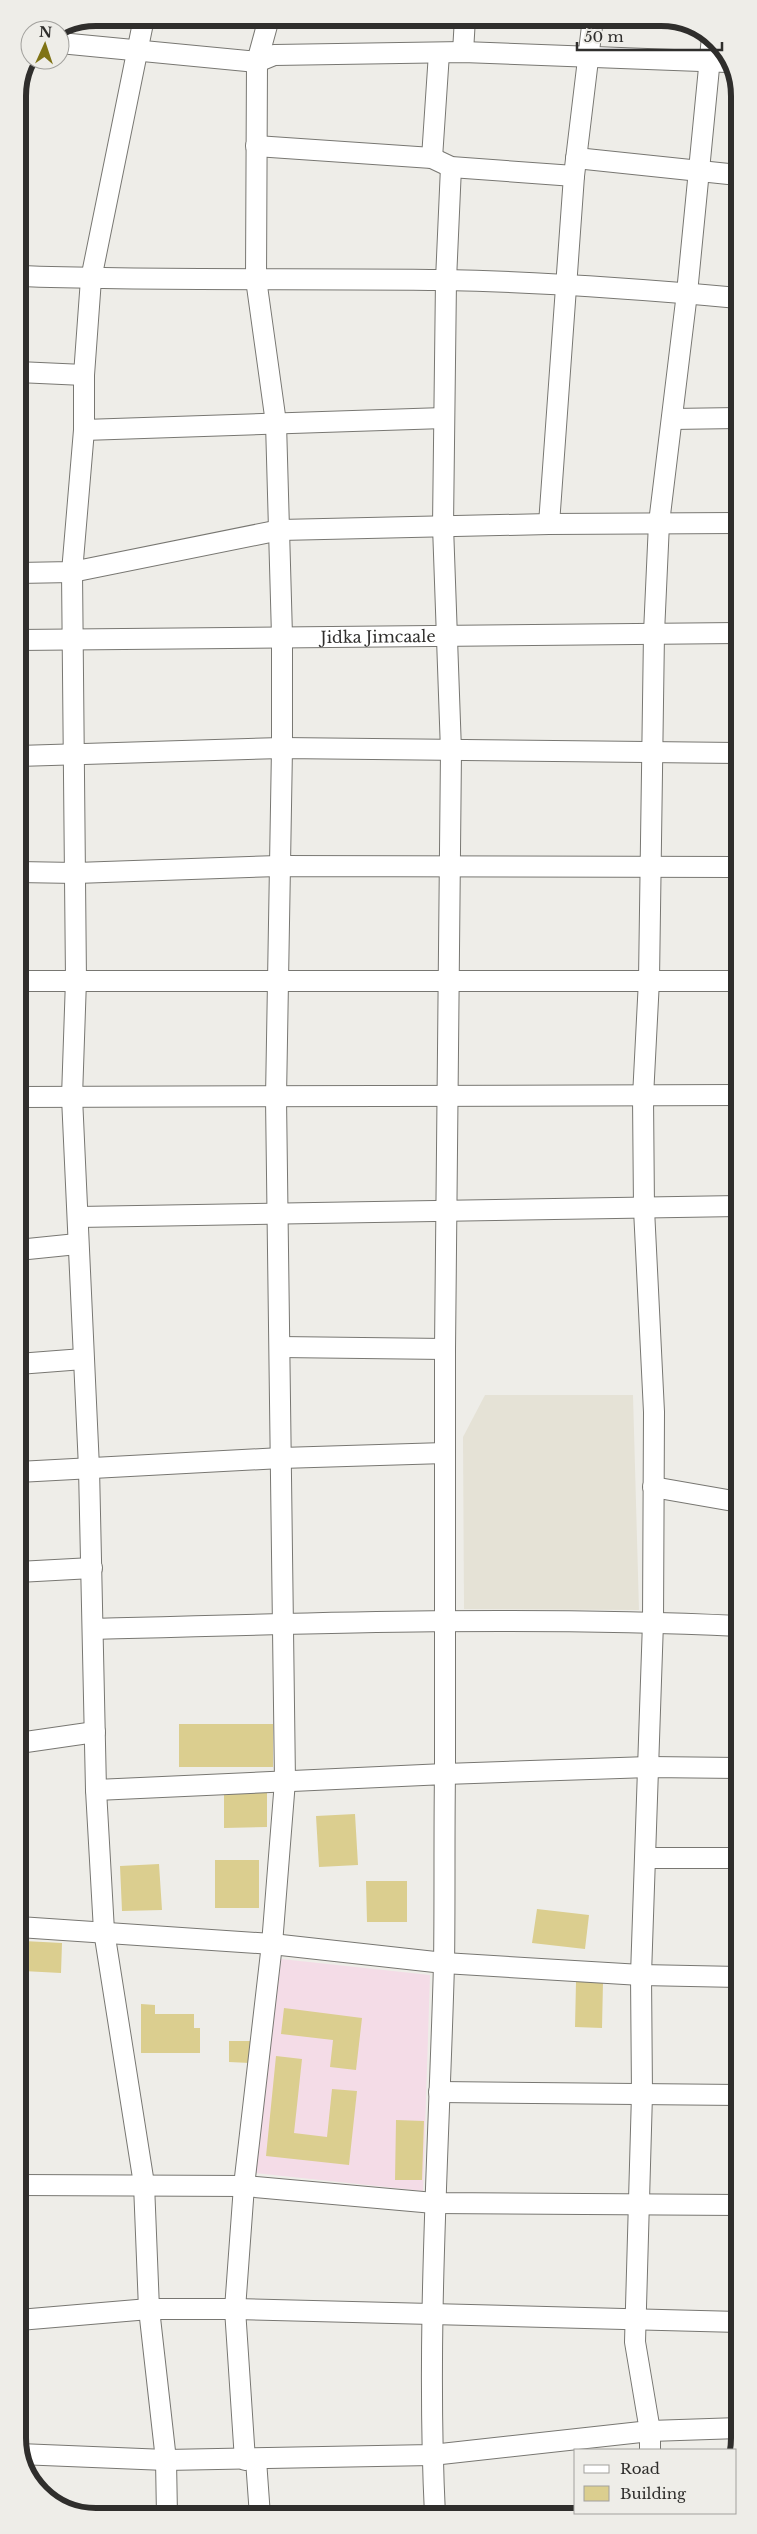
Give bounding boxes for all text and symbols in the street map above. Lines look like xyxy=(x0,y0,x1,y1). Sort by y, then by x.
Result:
north arrow xyxy=(20,20,70,70)
scale bar xyxy=(577,20,722,52)
text: N xyxy=(39,23,53,41)
text: 50 m xyxy=(584,27,624,46)
street label: Jidka Jimcaale xyxy=(318,626,436,647)
legend xyxy=(574,2449,737,2514)
text: Road xyxy=(620,2459,660,2478)
text: Building xyxy=(620,2484,687,2503)

